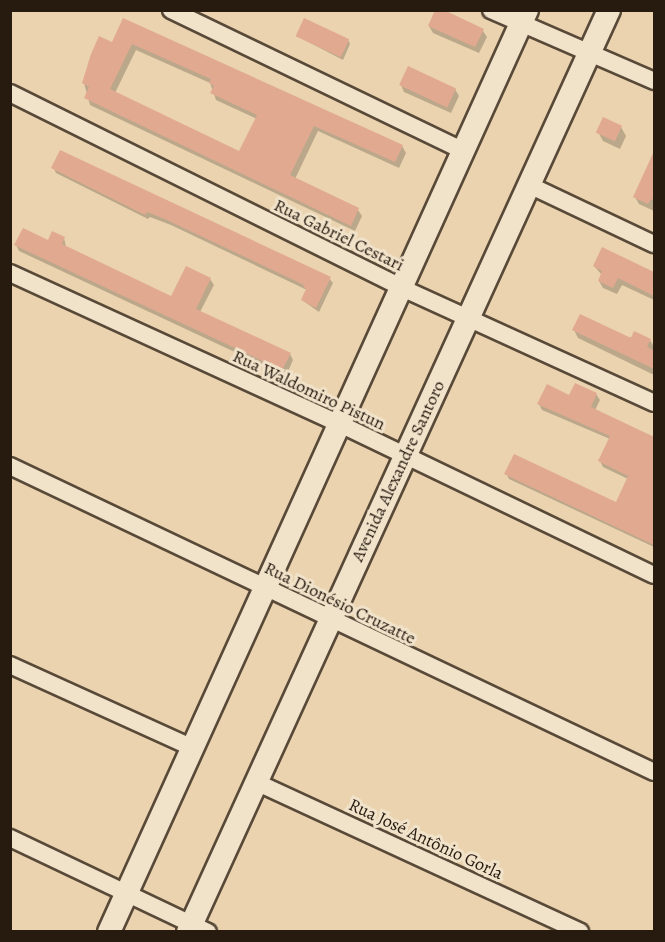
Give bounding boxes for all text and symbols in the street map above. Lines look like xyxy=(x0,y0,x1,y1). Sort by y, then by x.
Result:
street label: Rua Gabriel Cestari xyxy=(270,194,408,276)
street label: Rua Waldomiro Pistun xyxy=(229,345,389,435)
street label: Avenida Alexandre Santoro xyxy=(347,377,449,565)
street label: Rua Dionésio Cruzatte xyxy=(261,557,419,649)
street label: Rua José Antônio Gorla xyxy=(345,794,507,884)

